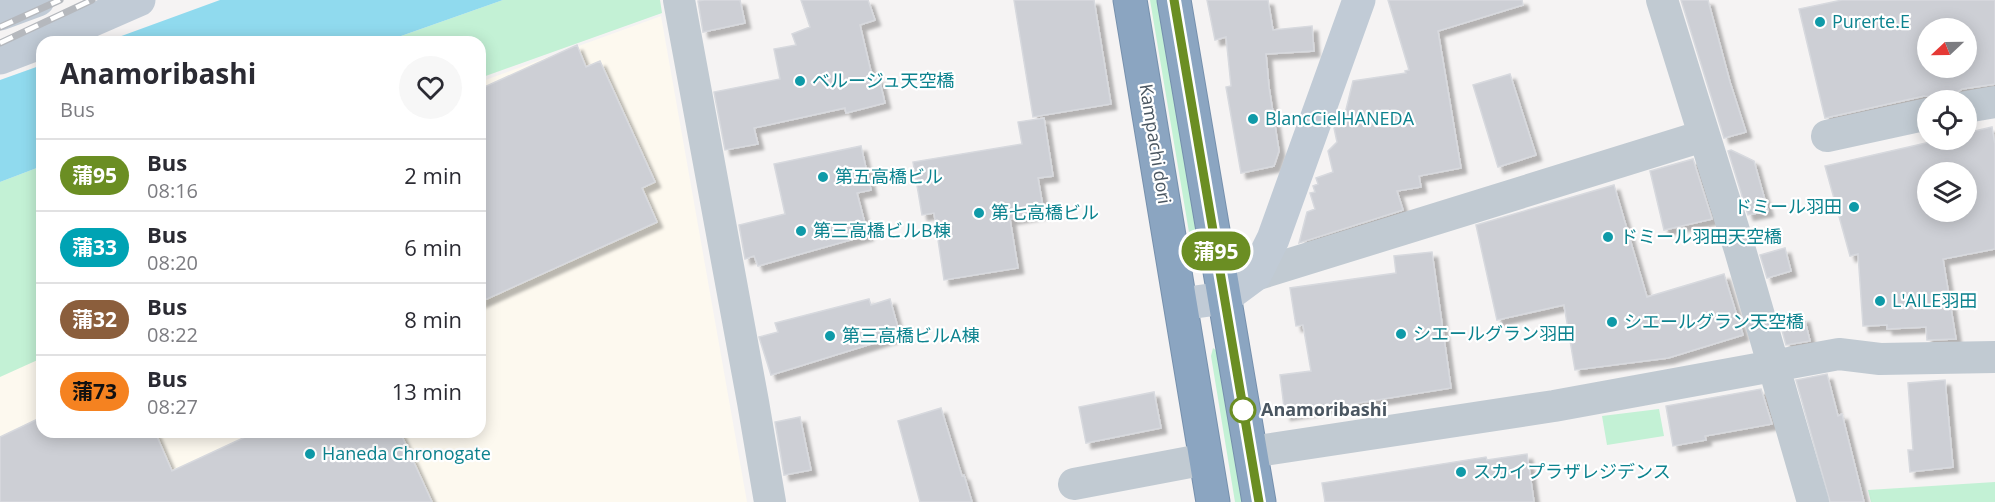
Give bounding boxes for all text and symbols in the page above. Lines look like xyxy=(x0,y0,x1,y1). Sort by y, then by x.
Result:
place label: Purerte.E xyxy=(1832,9,1910,33)
marker: Purerte.E xyxy=(1813,15,1827,29)
north arrow xyxy=(1917,18,1977,78)
map controls xyxy=(1917,18,1977,222)
text: Anamoribashi xyxy=(60,54,256,92)
button: heart xyxy=(399,56,462,119)
place label: ベルージュ天空橋 xyxy=(812,68,954,92)
marker: ベルージュ天空橋 xyxy=(793,74,807,88)
street label: Kampachi dori xyxy=(1135,82,1177,206)
button: locate xyxy=(1917,90,1977,150)
text: Bus xyxy=(60,96,95,123)
place label: BlancCielHANEDA xyxy=(1265,106,1415,130)
marker: BlancCielHANEDA xyxy=(1246,112,1260,126)
text: Bus xyxy=(147,147,187,177)
text: 2 min xyxy=(404,160,462,190)
text: 蒲95 xyxy=(72,161,117,189)
button: layers xyxy=(1917,162,1977,222)
place label: 第五高橋ビル xyxy=(835,164,943,188)
marker: 第五高橋ビル xyxy=(816,170,830,184)
text: 08:16 xyxy=(147,177,198,204)
place label: ドミール羽田 xyxy=(1734,194,1842,218)
place label: 第七高橋ビル xyxy=(991,200,1099,224)
marker: ドミール羽田 xyxy=(1847,200,1861,214)
marker: 第七高橋ビル xyxy=(972,206,986,220)
place label: 第三高橋ビルB棟 xyxy=(813,218,951,242)
text: Bus xyxy=(147,219,187,249)
marker: 第三高橋ビルB棟 xyxy=(794,224,808,238)
place label: ドミール羽田天空橋 xyxy=(1620,224,1782,248)
marker: ドミール羽田天空橋 xyxy=(1601,230,1615,244)
text: 6 min xyxy=(404,232,462,262)
line badge: 蒲95 xyxy=(1182,232,1250,270)
text: 蒲33 xyxy=(72,233,117,261)
text: 蒲95 xyxy=(1193,237,1239,265)
text: 08:20 xyxy=(147,249,198,276)
place label: L'AILE羽田 xyxy=(1892,288,1977,312)
text: Bus xyxy=(147,291,187,321)
marker: L'AILE羽田 xyxy=(1873,294,1887,308)
text: 8 min xyxy=(404,304,462,334)
text: 蒲32 xyxy=(72,305,117,333)
place label: シエールグラン天空橋 xyxy=(1624,309,1804,333)
marker: シエールグラン天空橋 xyxy=(1605,315,1619,329)
text: 08:22 xyxy=(147,321,198,348)
place label: シエールグラン羽田 xyxy=(1413,321,1575,345)
place label: 第三高橋ビルA棟 xyxy=(842,323,979,347)
marker: シエールグラン羽田 xyxy=(1394,327,1408,341)
marker: 第三高橋ビルA棟 xyxy=(823,329,837,343)
text: Bus xyxy=(147,363,187,393)
text: 13 min xyxy=(392,376,462,406)
text: 蒲73 xyxy=(72,377,117,405)
text: 08:27 xyxy=(147,393,198,420)
marker: Anamoribashi xyxy=(1230,397,1256,423)
place label: Anamoribashi xyxy=(1261,397,1387,421)
place label: Haneda Chronogate xyxy=(322,441,491,465)
marker: Haneda Chronogate xyxy=(303,447,317,461)
place label: スカイプラザレジデンス xyxy=(1473,459,1671,483)
marker: スカイプラザレジデンス xyxy=(1454,465,1468,479)

